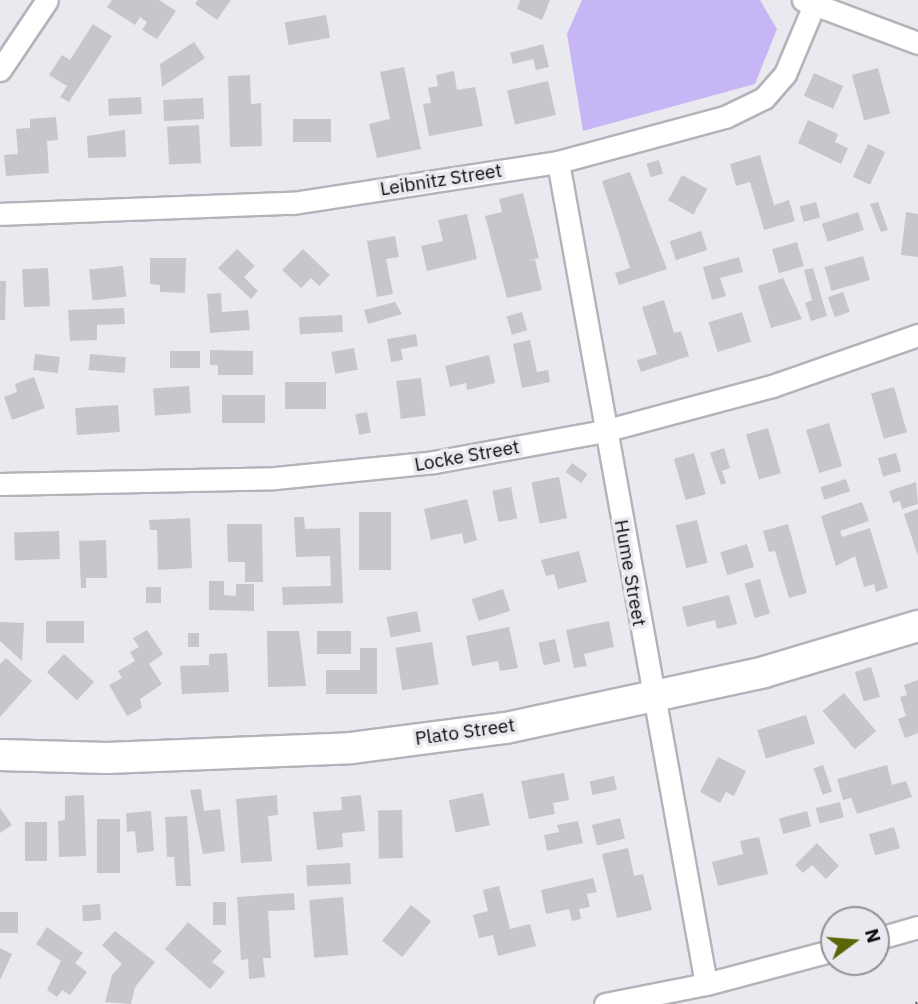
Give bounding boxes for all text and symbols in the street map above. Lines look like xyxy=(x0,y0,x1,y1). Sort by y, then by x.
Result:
street label: Leibnitz Street xyxy=(378,159,504,201)
street label: Locke Street xyxy=(413,436,521,476)
street label: Hume Street xyxy=(609,518,651,628)
street label: Plato Street xyxy=(414,714,516,750)
north arrow xyxy=(820,906,890,976)
text: N xyxy=(860,926,887,946)

